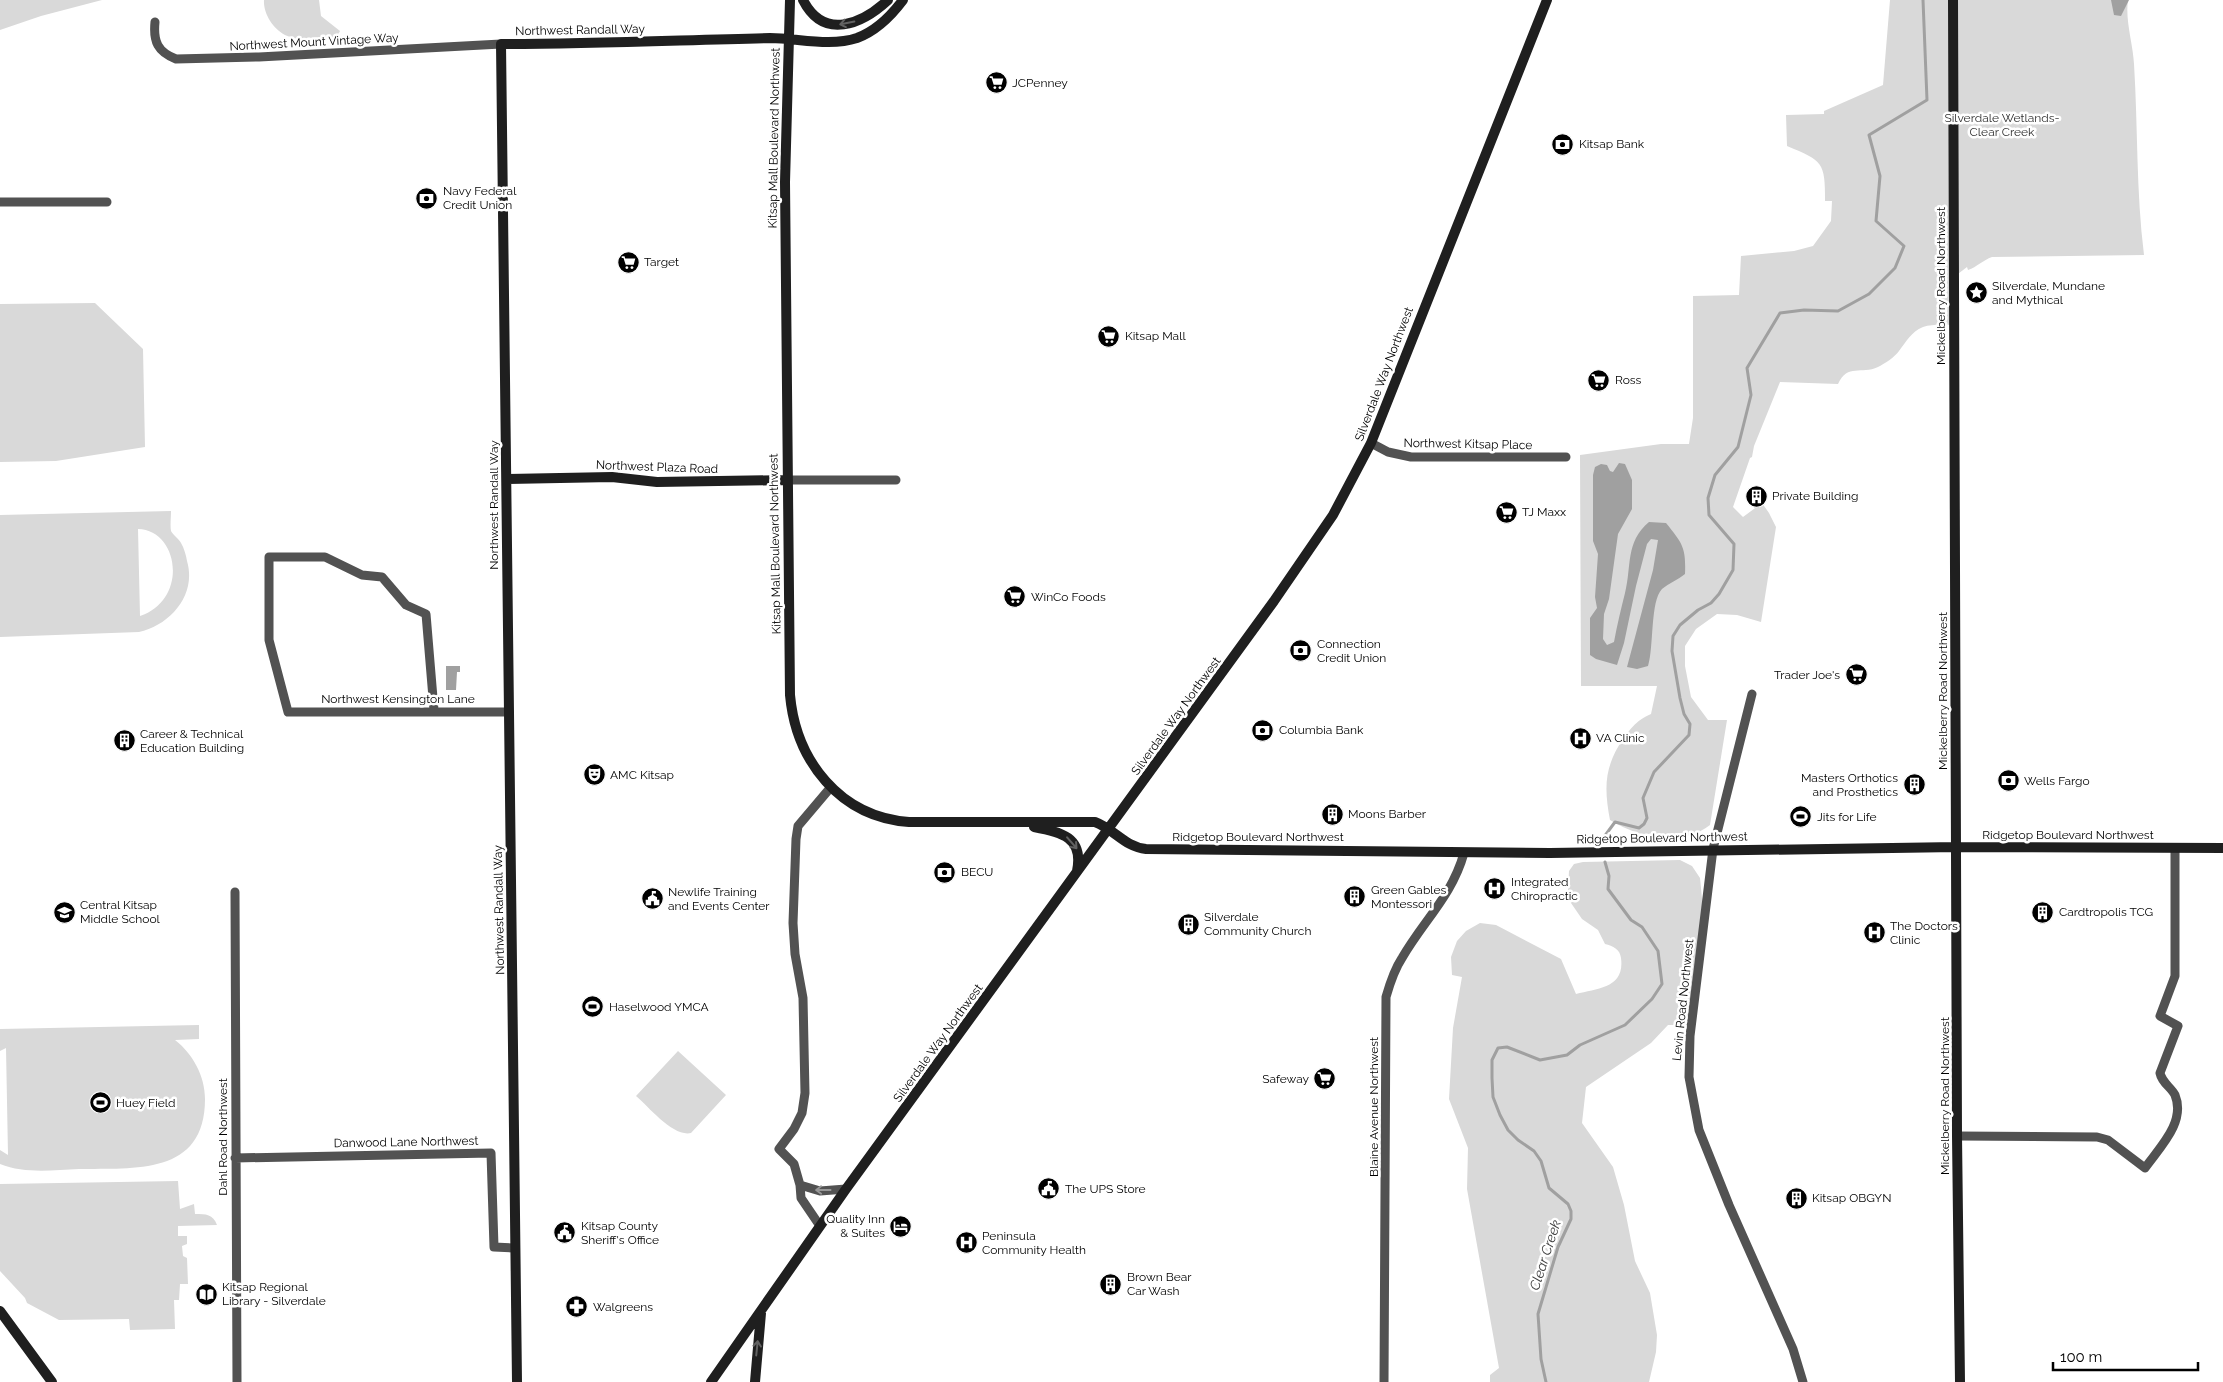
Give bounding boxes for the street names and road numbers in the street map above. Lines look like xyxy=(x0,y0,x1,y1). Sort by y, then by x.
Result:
street label: Northwest Randall Way xyxy=(515,22,645,38)
street label: Northwest Mount Vintage Way xyxy=(229,31,399,53)
street label: Kitsap Mall Boulevard Northwest xyxy=(765,47,783,229)
street label: Mickelberry Road Northwest xyxy=(1934,207,1948,365)
street label: Silverdale Way Northwest xyxy=(1352,305,1416,443)
street label: Northwest Kitsap Place xyxy=(1403,436,1533,452)
street label: Northwest Randall Way xyxy=(487,440,501,570)
street label: Kitsap Mall Boulevard Northwest xyxy=(766,453,784,635)
street label: Northwest Plaza Road xyxy=(596,458,718,476)
street label: Mickelberry Road Northwest xyxy=(1936,612,1950,770)
street label: Silverdale Way Northwest xyxy=(1128,654,1224,778)
street label: Northwest Kensington Lane xyxy=(321,692,475,706)
street label: Ridgetop Boulevard Northwest xyxy=(1982,828,2154,842)
street label: Ridgetop Boulevard Northwest xyxy=(1172,830,1344,844)
street label: Ridgetop Boulevard Northwest xyxy=(1576,830,1748,846)
street label: Northwest Randall Way xyxy=(491,845,507,975)
street label: Levin Road Northwest xyxy=(1670,938,1696,1062)
street label: Silverdale Way Northwest xyxy=(890,981,986,1105)
street label: Mickelberry Road Northwest xyxy=(1938,1017,1952,1175)
street label: Blaine Avenue Northwest xyxy=(1367,1037,1381,1177)
street label: Dahl Road Northwest xyxy=(216,1078,230,1196)
street label: Danwood Lane Northwest xyxy=(334,1134,478,1150)

